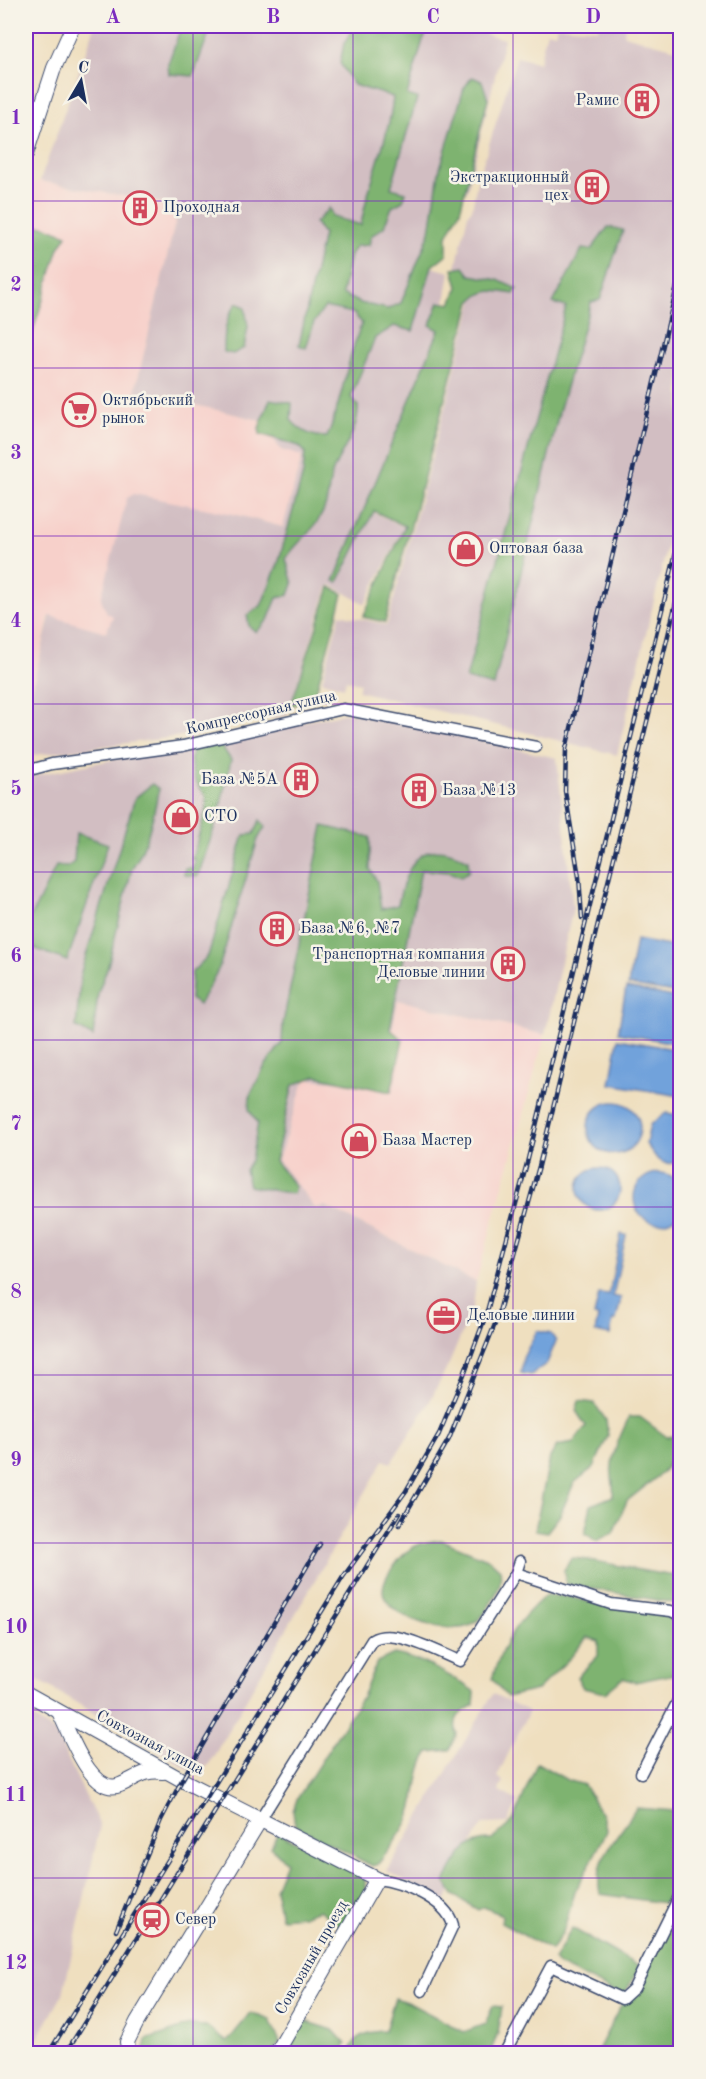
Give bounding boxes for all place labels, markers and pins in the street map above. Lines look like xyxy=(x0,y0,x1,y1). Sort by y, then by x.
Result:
building icon: Рамис xyxy=(624,83,660,119)
place label: Рамис xyxy=(575,93,619,109)
building icon: Экстракционный цех xyxy=(574,169,610,205)
place label: Экстракционный цех xyxy=(450,170,569,204)
building icon: Проходная xyxy=(122,190,158,226)
place label: Проходная xyxy=(163,200,240,216)
supermarket icon: Октябрьский рынок xyxy=(61,392,97,428)
place label: Октябрьский рынок xyxy=(102,393,193,427)
shop icon: Оптовая база xyxy=(448,531,484,567)
place label: Оптовая база xyxy=(489,541,584,557)
building icon: База №5А xyxy=(283,762,319,798)
place label: База №5А xyxy=(201,772,278,788)
building icon: База №13 xyxy=(401,773,437,809)
place label: База №13 xyxy=(442,783,516,799)
shop icon: СТО xyxy=(163,799,199,835)
place label: СТО xyxy=(204,809,237,825)
building icon: База №6, №7 xyxy=(259,911,295,947)
place label: База №6, №7 xyxy=(300,921,400,937)
building icon: Транспортная компания Деловые линии xyxy=(490,946,526,982)
place label: Транспортная компания Деловые линии xyxy=(312,947,485,981)
shop icon: База Мастер xyxy=(341,1123,377,1159)
place label: База Мастер xyxy=(382,1133,472,1149)
office icon: Деловые линии xyxy=(426,1298,462,1334)
place label: Деловые линии xyxy=(467,1308,575,1324)
station icon: Север xyxy=(134,1902,170,1938)
place label: Север xyxy=(175,1912,216,1928)

